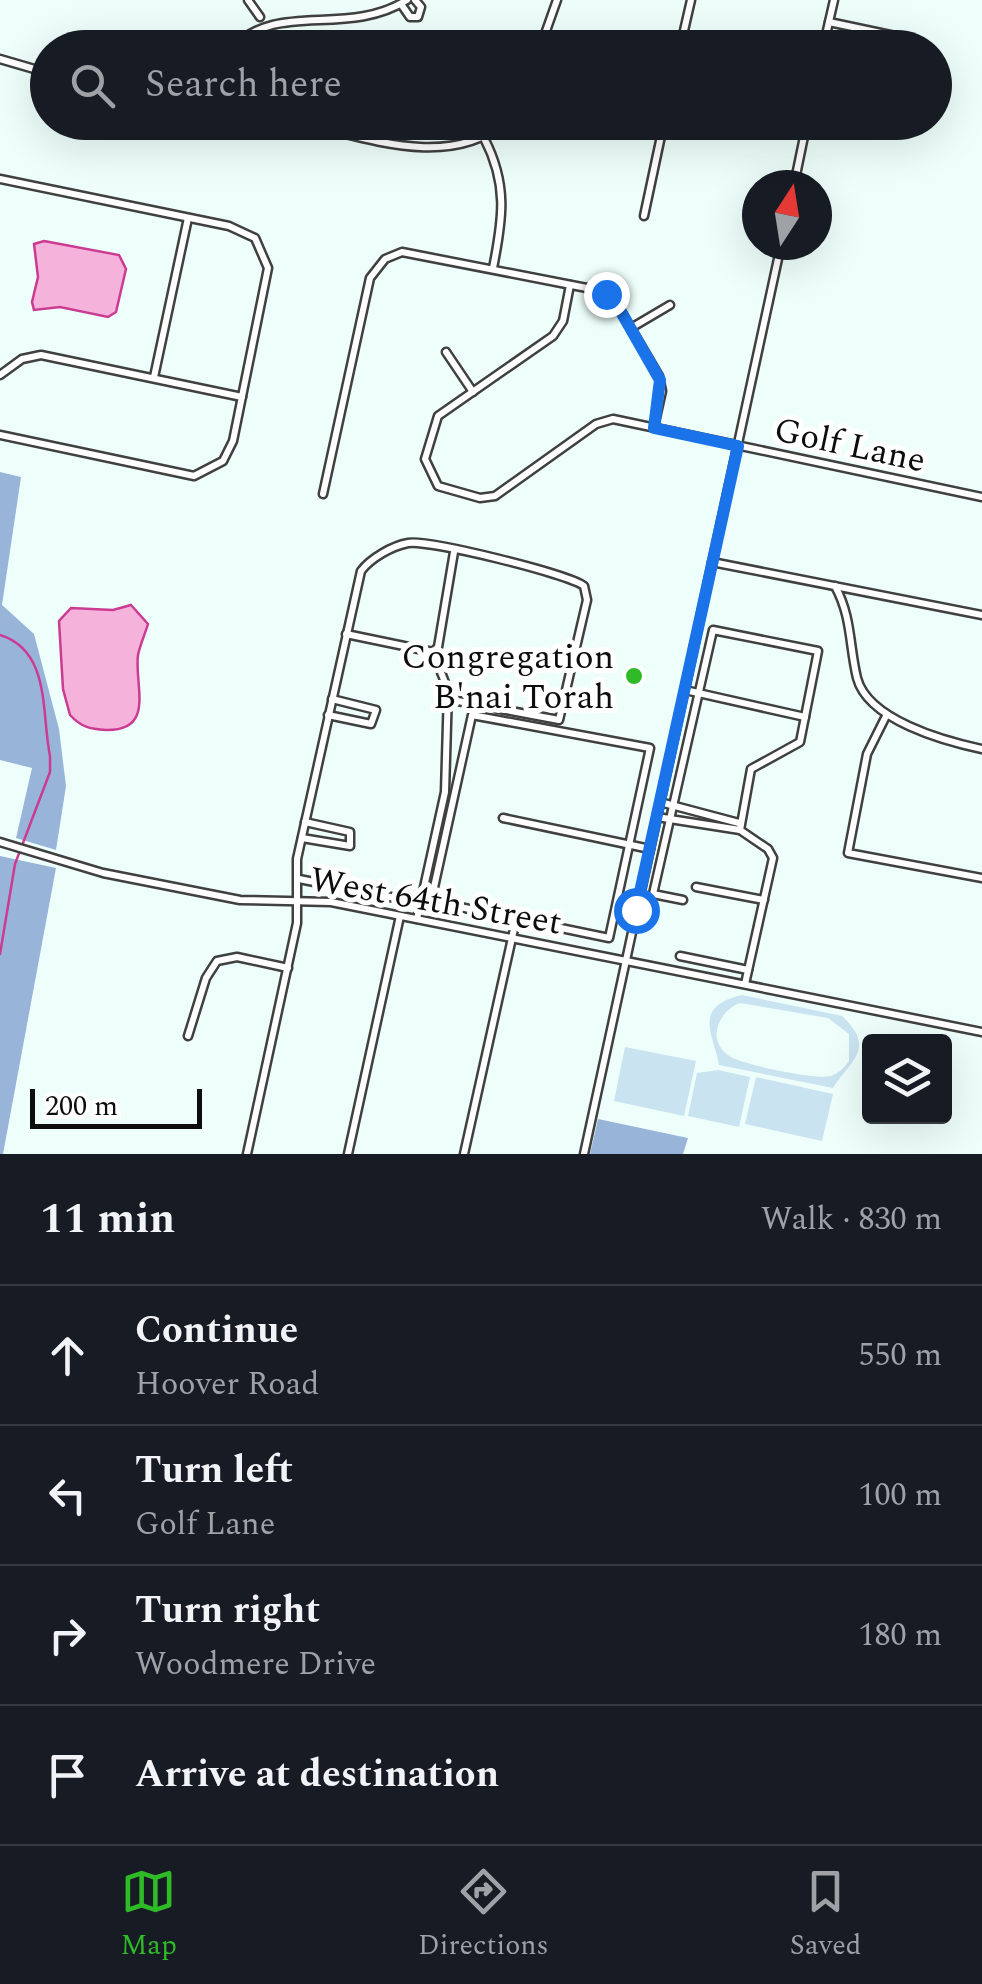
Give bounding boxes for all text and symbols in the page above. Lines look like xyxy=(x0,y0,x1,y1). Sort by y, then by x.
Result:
search box xyxy=(30,30,952,140)
text: Search here xyxy=(145,56,342,114)
icon: search xyxy=(65,58,120,113)
north arrow xyxy=(742,170,832,260)
route end xyxy=(584,272,630,318)
street label: Golf Lane xyxy=(769,404,930,487)
place label: Congregation B'nai Torah xyxy=(401,631,614,724)
marker: Congregation B'nai Torah xyxy=(623,665,645,687)
street label: West 64th Street xyxy=(306,853,566,950)
route start xyxy=(614,888,660,934)
map controls xyxy=(862,1034,952,1124)
button: layers xyxy=(862,1034,952,1124)
scale bar xyxy=(30,1084,202,1128)
text: 200 m xyxy=(45,1085,118,1128)
text: 11 min xyxy=(40,1188,175,1251)
text: Walk · 830 m xyxy=(761,1195,942,1244)
text: Continue xyxy=(135,1302,298,1360)
icon: ahead xyxy=(40,1328,95,1383)
text: 550 m xyxy=(858,1331,942,1380)
text: Hoover Road xyxy=(135,1360,319,1409)
text: Turn left xyxy=(135,1442,293,1500)
icon: left xyxy=(40,1468,95,1523)
text: 100 m xyxy=(858,1471,942,1520)
text: Golf Lane xyxy=(135,1500,275,1549)
text: Turn right xyxy=(135,1582,320,1640)
icon: right xyxy=(40,1608,95,1663)
text: 180 m xyxy=(858,1611,942,1660)
text: Woodmere Drive xyxy=(135,1640,376,1689)
text: Arrive at destination xyxy=(135,1746,499,1804)
icon: arrive xyxy=(40,1748,95,1803)
tab: Map xyxy=(121,1864,177,1967)
tab: Directions xyxy=(418,1864,549,1967)
tab: Saved xyxy=(790,1864,861,1967)

